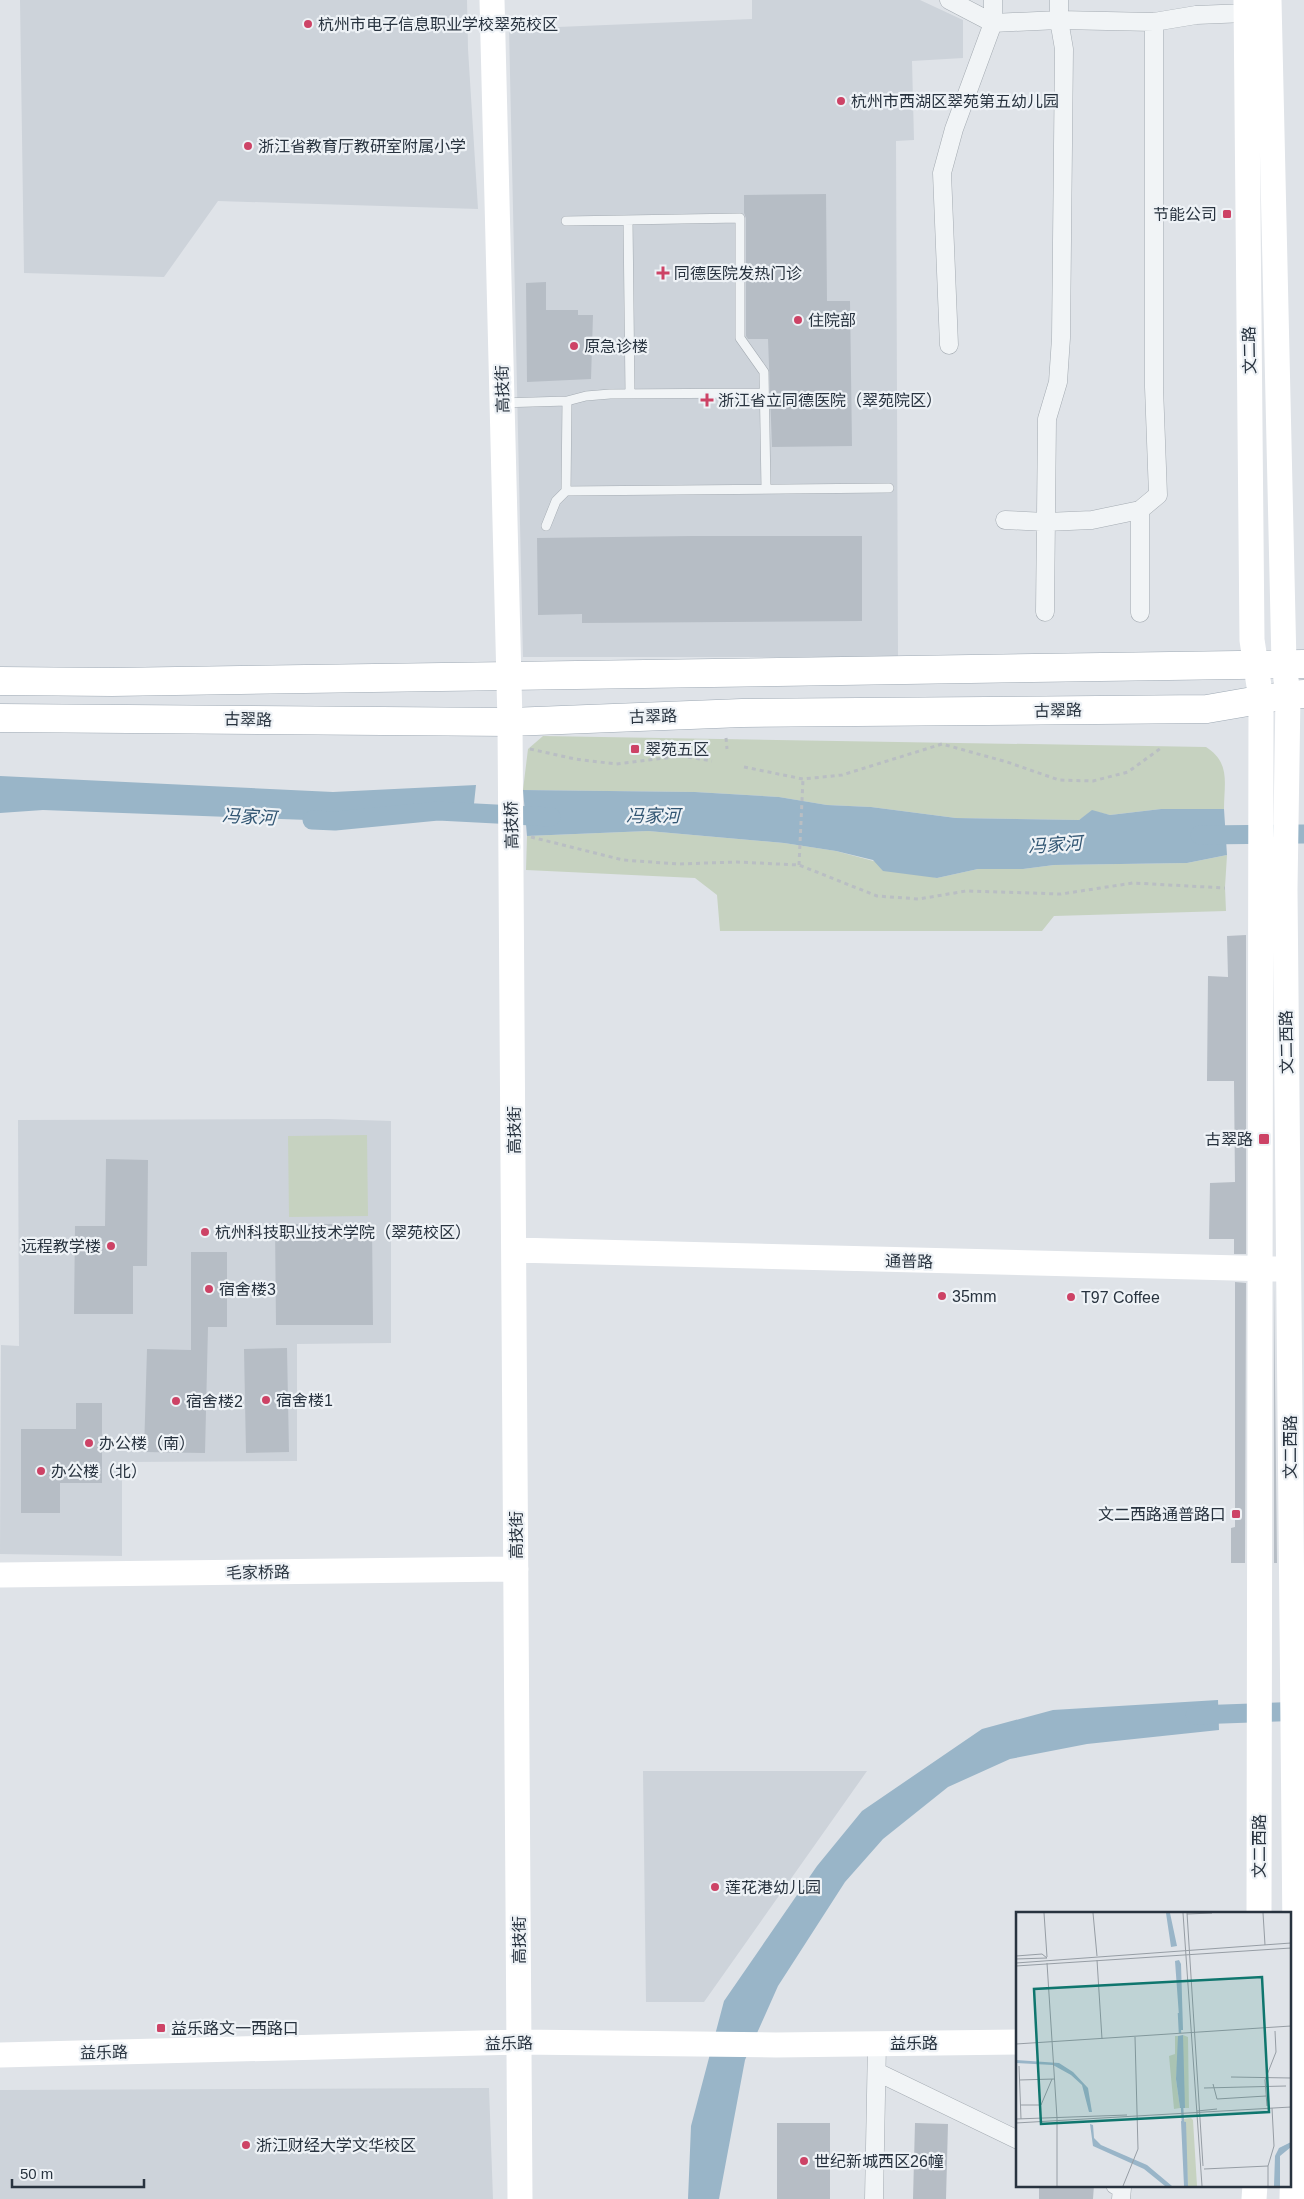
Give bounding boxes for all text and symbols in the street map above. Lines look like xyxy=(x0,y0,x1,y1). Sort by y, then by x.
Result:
place label: 杭州市电子信息职业学校翠苑校区 xyxy=(318,16,558,33)
marker: 杭州市电子信息职业学校翠苑校区 xyxy=(302,18,314,30)
place label: 杭州市西湖区翠苑第五幼儿园 xyxy=(851,93,1059,110)
marker: 杭州市西湖区翠苑第五幼儿园 xyxy=(835,95,847,107)
place label: 浙江省教育厅教研室附属小学 xyxy=(258,138,466,155)
marker: 浙江省教育厅教研室附属小学 xyxy=(242,140,254,152)
place label: 节能公司 xyxy=(1153,206,1217,223)
marker: 节能公司 xyxy=(1221,208,1233,220)
place label: 同德医院发热门诊 xyxy=(674,265,802,282)
marker: 同德医院发热门诊 xyxy=(656,266,670,280)
place label: 住院部 xyxy=(808,312,856,329)
marker: 住院部 xyxy=(792,314,804,326)
street label: 文二路 xyxy=(1241,326,1258,374)
place label: 原急诊楼 xyxy=(584,338,648,355)
marker: 原急诊楼 xyxy=(568,340,580,352)
street label: 高技街 xyxy=(494,365,511,413)
place label: 浙江省立同德医院（翠苑院区） xyxy=(718,392,942,409)
marker: 浙江省立同德医院（翠苑院区） xyxy=(700,393,714,407)
street label: 古翠路 xyxy=(1034,702,1082,719)
street label: 古翠路 xyxy=(629,707,677,726)
street label: 古翠路 xyxy=(224,711,272,728)
place label: 翠苑五区 xyxy=(645,741,709,758)
marker: 翠苑五区 xyxy=(629,743,641,755)
street label: 高技桥 xyxy=(503,801,520,849)
water label: 冯家河 xyxy=(222,806,279,829)
water label: 冯家河 xyxy=(626,806,683,826)
water label: 冯家河 xyxy=(1027,833,1086,857)
street label: 文二西路 xyxy=(1277,1010,1296,1074)
street label: 高技街 xyxy=(506,1106,523,1154)
place label: 古翠路 xyxy=(1205,1131,1253,1148)
marker: 古翠路 xyxy=(1257,1132,1271,1146)
place label: 杭州科技职业技术学院（翠苑校区） xyxy=(215,1224,471,1241)
marker: 杭州科技职业技术学院（翠苑校区） xyxy=(199,1226,211,1238)
place label: 远程教学楼 xyxy=(21,1238,101,1255)
marker: 远程教学楼 xyxy=(105,1240,117,1252)
street label: 通普路 xyxy=(885,1253,933,1270)
place label: 宿舍楼3 xyxy=(219,1281,276,1298)
marker: 宿舍楼3 xyxy=(203,1283,215,1295)
place label: 35mm xyxy=(952,1288,996,1305)
place label: T97 Coffee xyxy=(1081,1289,1160,1306)
marker: 35mm xyxy=(936,1290,948,1302)
marker: T97 Coffee xyxy=(1065,1291,1077,1303)
place label: 宿舍楼1 xyxy=(276,1392,333,1409)
place label: 宿舍楼2 xyxy=(186,1393,243,1410)
marker: 宿舍楼1 xyxy=(260,1394,272,1406)
marker: 宿舍楼2 xyxy=(170,1395,182,1407)
street label: 文二西路 xyxy=(1282,1415,1299,1479)
place label: 办公楼（南） xyxy=(99,1435,195,1452)
marker: 办公楼（南） xyxy=(83,1437,95,1449)
place label: 办公楼（北） xyxy=(51,1463,147,1480)
marker: 办公楼（北） xyxy=(35,1465,47,1477)
place label: 文二西路通普路口 xyxy=(1098,1506,1226,1523)
marker: 文二西路通普路口 xyxy=(1230,1508,1242,1520)
street label: 高技街 xyxy=(508,1511,525,1559)
street label: 毛家桥路 xyxy=(226,1563,290,1582)
street label: 文二西路 xyxy=(1251,1814,1268,1878)
place label: 莲花港幼儿园 xyxy=(725,1879,821,1896)
marker: 莲花港幼儿园 xyxy=(709,1881,721,1893)
inset map xyxy=(1016,1912,1292,2186)
street label: 高技街 xyxy=(511,1916,528,1964)
place label: 益乐路文一西路口 xyxy=(171,2020,299,2037)
marker: 益乐路文一西路口 xyxy=(155,2022,167,2034)
street label: 益乐路 xyxy=(485,2035,533,2052)
street label: 益乐路 xyxy=(890,2035,938,2052)
street label: 益乐路 xyxy=(80,2044,128,2061)
place label: 浙江财经大学文华校区 xyxy=(256,2137,416,2154)
marker: 浙江财经大学文华校区 xyxy=(240,2139,252,2151)
place label: 世纪新城西区26幢 xyxy=(814,2153,944,2170)
marker: 世纪新城西区26幢 xyxy=(798,2155,810,2167)
scale bar xyxy=(12,2156,145,2188)
text: 50 m xyxy=(20,2165,53,2182)

